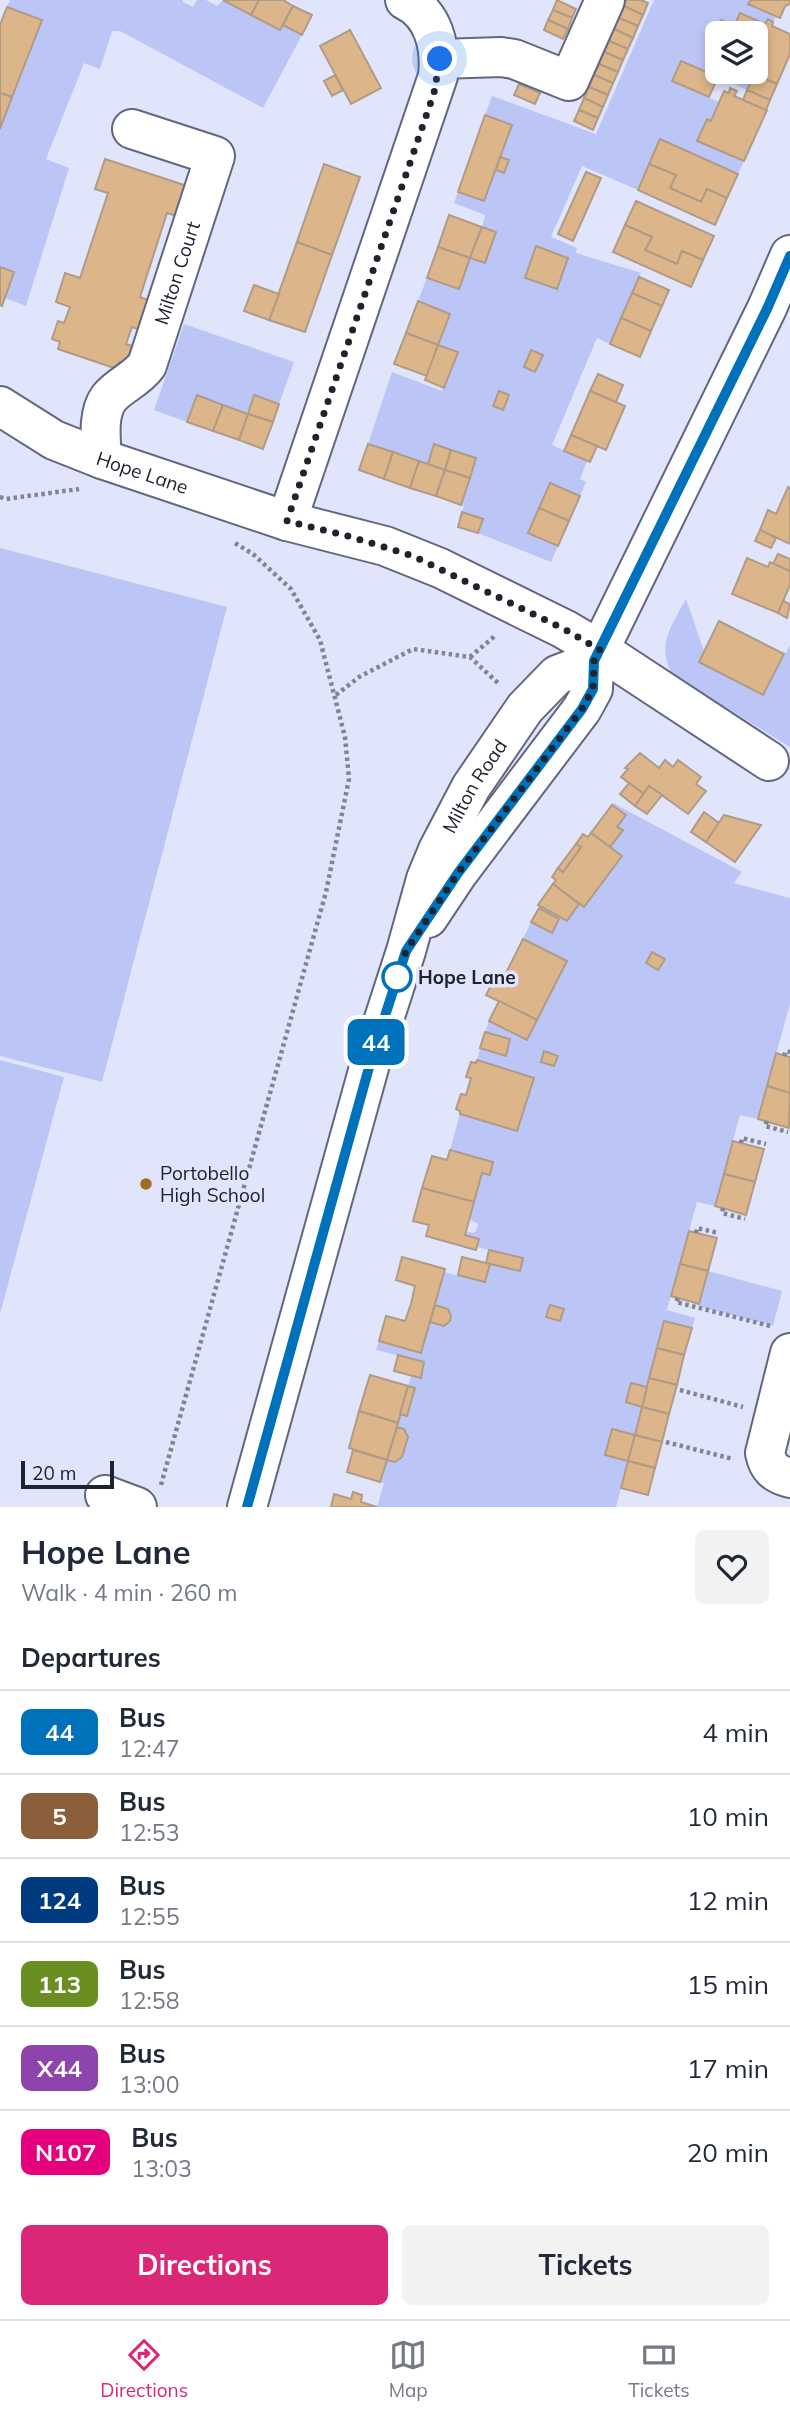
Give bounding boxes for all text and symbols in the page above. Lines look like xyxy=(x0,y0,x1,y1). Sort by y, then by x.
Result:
map controls xyxy=(705,21,768,84)
button: layers xyxy=(705,21,768,84)
your location xyxy=(422,41,457,76)
street label: Milton Court xyxy=(149,218,205,328)
street label: Hope Lane xyxy=(93,446,191,499)
street label: Milton Road xyxy=(437,735,512,837)
marker: Hope Lane xyxy=(382,962,412,992)
place label: Hope Lane xyxy=(418,965,516,989)
line badge: 44 xyxy=(344,1019,408,1065)
text: 44 xyxy=(362,1027,390,1057)
place label: Portobello High School xyxy=(160,1161,265,1207)
marker: Portobello High School xyxy=(138,1176,154,1192)
scale bar xyxy=(21,1458,114,1490)
text: 20 m xyxy=(32,1461,76,1485)
button: heart xyxy=(695,1530,769,1604)
text: Hope Lane xyxy=(21,1531,191,1572)
text: Walk · 4 min · 260 m xyxy=(21,1578,238,1607)
text: Departures xyxy=(21,1641,161,1674)
text: Bus xyxy=(119,1701,165,1734)
text: 4 min xyxy=(702,1716,769,1749)
text: 44 xyxy=(45,1717,74,1747)
text: 12:47 xyxy=(119,1734,179,1763)
text: Bus xyxy=(119,1785,165,1818)
text: 10 min xyxy=(687,1800,769,1833)
text: 5 xyxy=(52,1801,67,1831)
text: 12:53 xyxy=(119,1818,179,1847)
text: Bus xyxy=(119,1869,165,1902)
text: 12 min xyxy=(687,1884,769,1917)
text: 124 xyxy=(38,1885,81,1915)
text: 12:55 xyxy=(119,1902,179,1931)
text: Bus xyxy=(119,1953,165,1986)
text: 15 min xyxy=(687,1968,769,2001)
text: 113 xyxy=(38,1969,81,1999)
text: 12:58 xyxy=(119,1986,179,2015)
text: Bus xyxy=(119,2037,165,2070)
text: 17 min xyxy=(687,2052,769,2085)
text: X44 xyxy=(37,2053,82,2083)
text: 13:00 xyxy=(119,2070,179,2099)
text: Bus xyxy=(131,2121,178,2154)
text: 20 min xyxy=(687,2136,769,2169)
text: N107 xyxy=(35,2137,96,2167)
text: 13:03 xyxy=(131,2154,192,2183)
button: Directions xyxy=(21,2225,388,2305)
button: Tickets xyxy=(402,2225,769,2305)
tab: Directions xyxy=(100,2336,188,2402)
tab: Map xyxy=(389,2336,428,2402)
tab: Tickets xyxy=(628,2336,690,2402)

